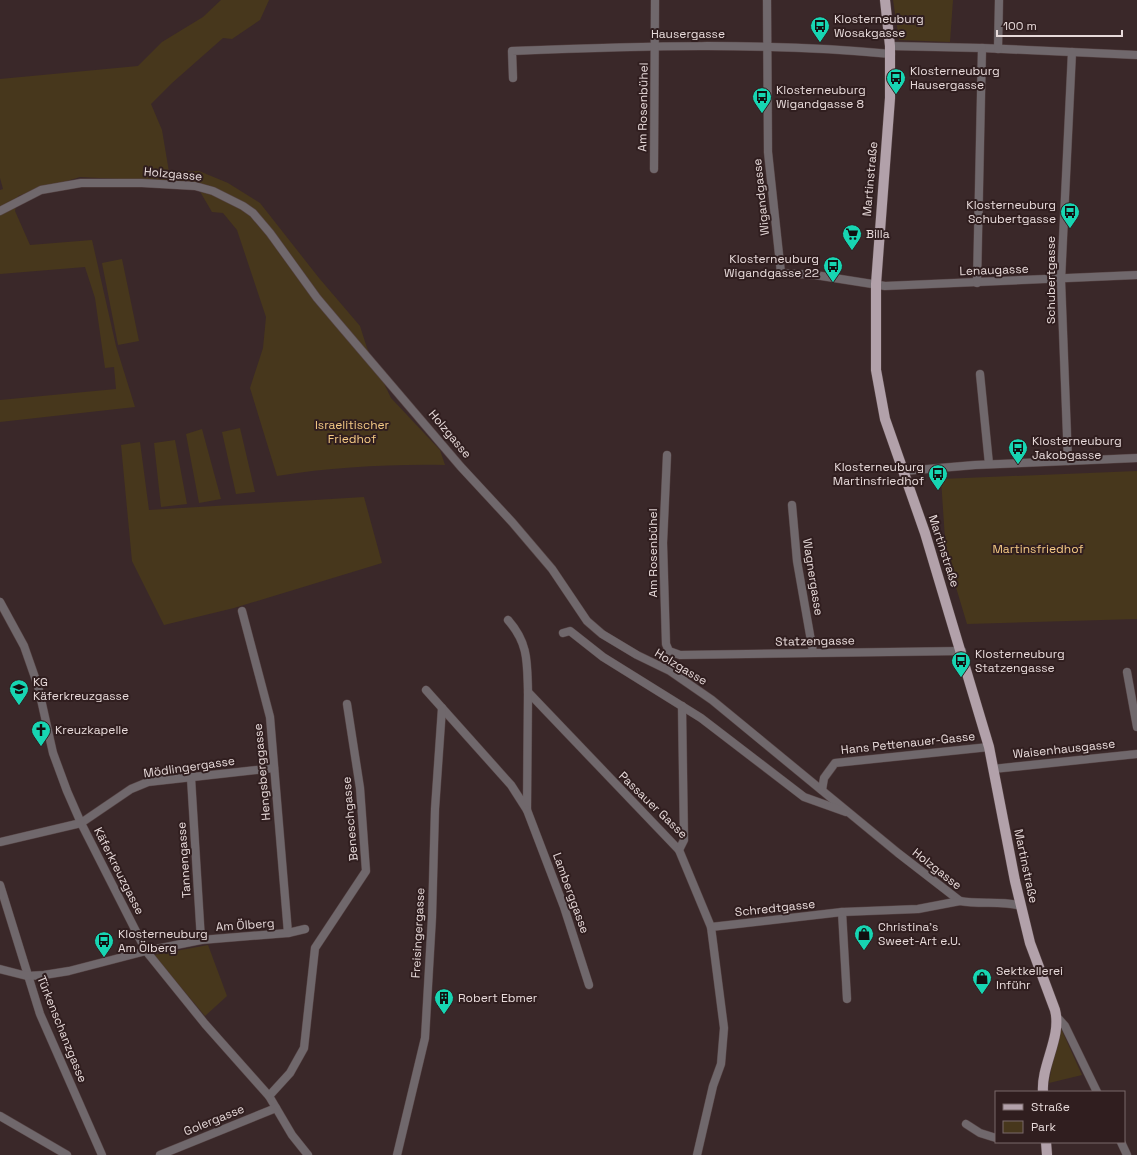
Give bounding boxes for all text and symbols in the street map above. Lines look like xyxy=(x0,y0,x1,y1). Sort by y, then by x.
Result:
place label: Klosterneuburg Wosakgasse xyxy=(834,11,924,41)
scale bar xyxy=(997,12,1122,38)
bus stop icon: Klosterneuburg Wosakgasse xyxy=(809,15,831,43)
text: 100 m xyxy=(1003,18,1037,34)
street label: Hausergasse xyxy=(651,26,725,42)
street label: Am Rosenbühel xyxy=(634,62,652,152)
place label: Klosterneuburg Hausergasse xyxy=(910,63,1000,93)
bus stop icon: Klosterneuburg Hausergasse xyxy=(885,67,907,95)
place label: Klosterneuburg Wigandgasse 8 xyxy=(776,82,866,112)
bus stop icon: Klosterneuburg Wigandgasse 8 xyxy=(751,86,773,114)
street label: Martinstraße xyxy=(859,141,881,217)
street label: Wigandgasse xyxy=(749,158,773,236)
street label: Holzgasse xyxy=(143,163,203,185)
place label: Klosterneuburg Schubertgasse xyxy=(966,197,1056,227)
bus stop icon: Klosterneuburg Schubertgasse xyxy=(1059,201,1081,229)
supermarket icon: Billa xyxy=(841,223,863,251)
place label: Billa xyxy=(866,226,890,242)
street label: Schubertgasse xyxy=(1043,236,1059,324)
place label: Klosterneuburg Wigandgasse 22 xyxy=(724,251,819,281)
bus stop icon: Klosterneuburg Wigandgasse 22 xyxy=(822,255,844,283)
street label: Lenaugasse xyxy=(959,261,1029,279)
street label: Holzgasse xyxy=(425,406,475,462)
park label: Israelitischer Friedhof xyxy=(315,417,390,447)
place label: Klosterneuburg Jakobgasse xyxy=(1032,433,1122,463)
bus stop icon: Klosterneuburg Jakobgasse xyxy=(1007,437,1029,465)
place label: Klosterneuburg Martinsfriedhof xyxy=(833,459,924,489)
bus stop icon: Klosterneuburg Martinsfriedhof xyxy=(927,463,949,491)
street label: Am Rosenbühel xyxy=(645,508,661,598)
street label: Martinstraße xyxy=(925,513,963,589)
street label: Wagnergasse xyxy=(799,537,827,617)
park label: Martinsfriedhof xyxy=(992,541,1084,557)
street label: Statzengasse xyxy=(775,632,855,650)
street label: Holzgasse xyxy=(652,645,710,689)
place label: Klosterneuburg Statzengasse xyxy=(975,646,1065,676)
bus stop icon: Klosterneuburg Statzengasse xyxy=(950,650,972,678)
place label: KG Käferkreuzgasse xyxy=(33,674,129,704)
school or university icon: KG Käferkreuzgasse xyxy=(8,678,30,706)
church icon: Kreuzkapelle xyxy=(30,719,52,747)
place label: Kreuzkapelle xyxy=(55,722,128,738)
street label: Hengsberggasse xyxy=(250,723,274,821)
street label: Hans Pettenauer-Gasse xyxy=(840,728,976,758)
street label: Waisenhausgasse xyxy=(1012,736,1116,762)
street label: Mödlingergasse xyxy=(142,753,236,781)
street label: Passauer Gasse xyxy=(615,768,691,842)
street label: Beneschgasse xyxy=(338,776,362,862)
street label: Tannengasse xyxy=(173,821,195,899)
street label: Käferkreuzgasse xyxy=(90,825,148,917)
street label: Martinstraße xyxy=(1010,828,1042,904)
street label: Holzgasse xyxy=(909,845,965,893)
street label: Lamberggasse xyxy=(549,850,593,936)
street label: Freisingergasse xyxy=(408,887,428,979)
street label: Schredtgasse xyxy=(734,896,816,920)
street label: Am Ölberg xyxy=(215,915,275,935)
place label: Christina's Sweet-Art e.U. xyxy=(878,919,961,949)
shop icon: Christina's Sweet-Art e.U. xyxy=(853,923,875,951)
place label: Klosterneuburg Am Ölberg xyxy=(118,926,208,956)
bus stop icon: Klosterneuburg Am Ölberg xyxy=(93,930,115,958)
place label: Sektkellerei Inführ xyxy=(996,963,1063,993)
shop icon: Sektkellerei Inführ xyxy=(971,967,993,995)
street label: Türkenschanzgasse xyxy=(33,973,91,1085)
building icon: Robert Ebmer xyxy=(433,987,455,1015)
place label: Robert Ebmer xyxy=(458,990,538,1006)
legend xyxy=(995,1091,1125,1143)
text: Straße xyxy=(1031,1099,1070,1115)
street label: Golergasse xyxy=(181,1101,247,1139)
text: Park xyxy=(1031,1119,1056,1135)

